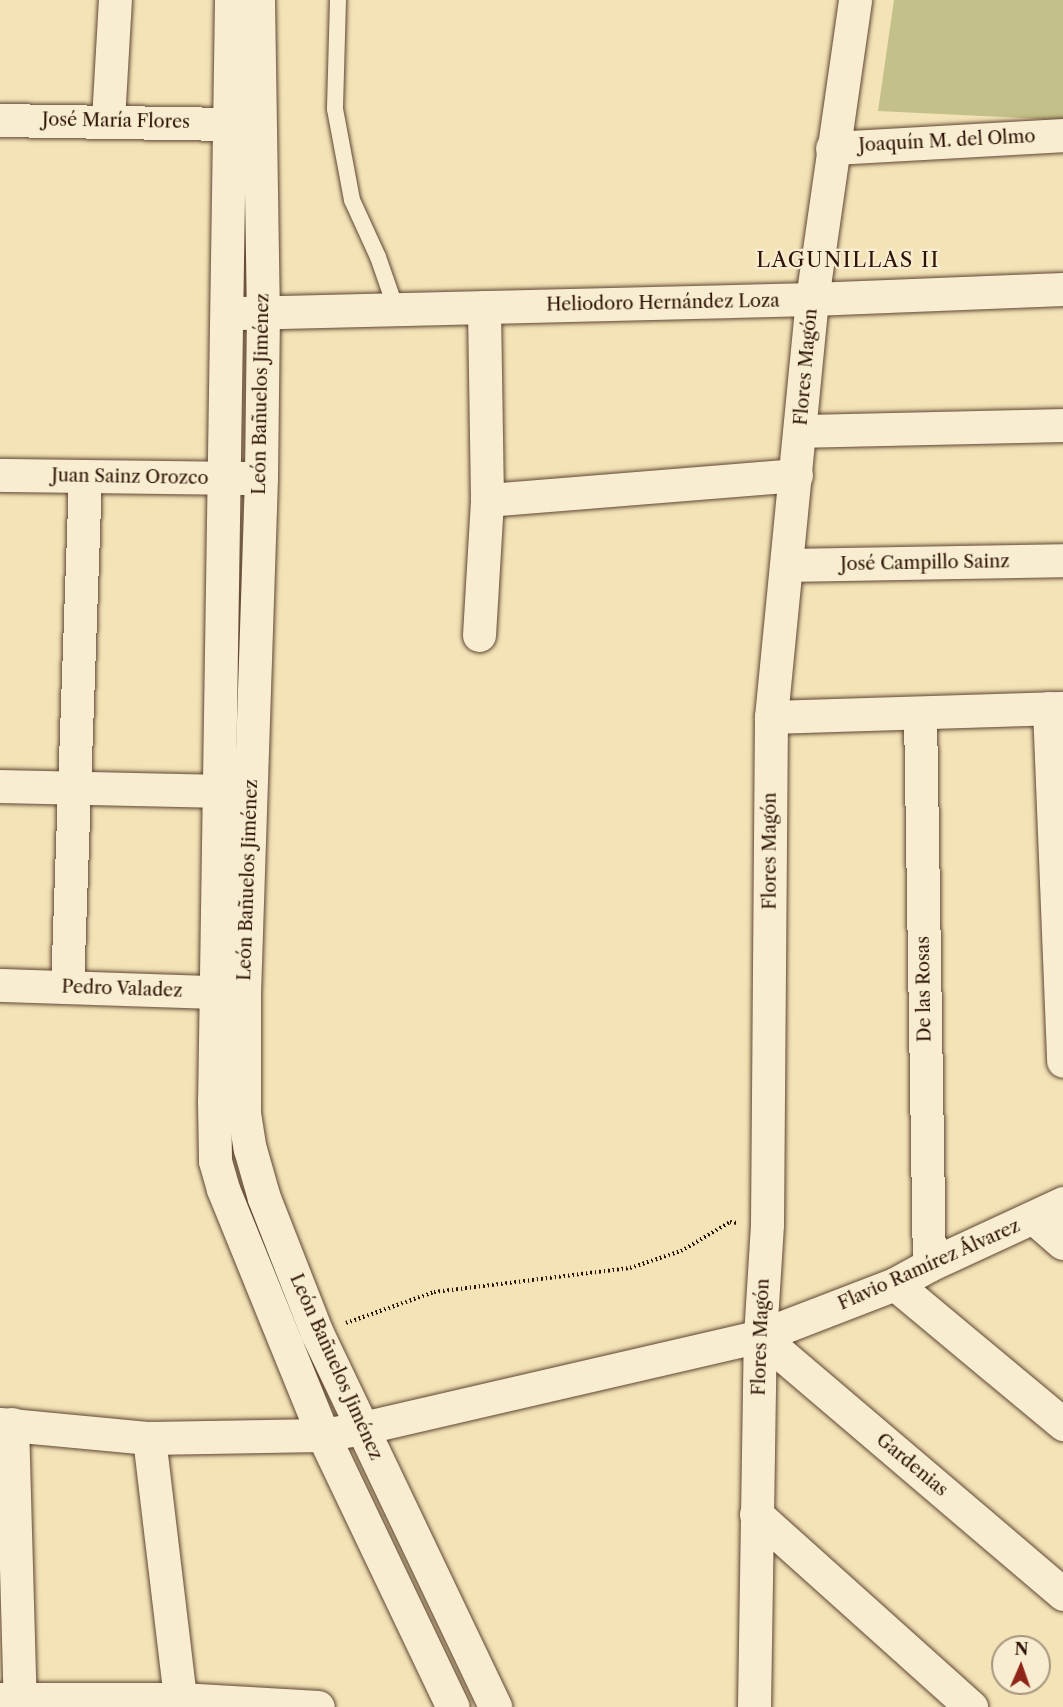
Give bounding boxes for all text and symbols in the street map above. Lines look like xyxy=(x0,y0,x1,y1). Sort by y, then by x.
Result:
street label: José María Flores xyxy=(42,109,190,133)
street label: Joaquín M. del Olmo xyxy=(858,126,1036,156)
district label: LAGUNILLAS II xyxy=(756,247,940,273)
street label: Heliodoro Hernández Loza xyxy=(546,290,780,316)
street label: León Bañuelos Jiménez xyxy=(248,293,274,495)
street label: Flores Magón xyxy=(790,308,822,426)
street label: Juan Sainz Orozco xyxy=(51,465,209,489)
street label: José Campillo Sainz xyxy=(840,551,1010,575)
street label: León Bañuelos Jiménez xyxy=(234,779,262,981)
street label: Flores Magón xyxy=(759,792,781,910)
street label: De las Rosas xyxy=(912,936,936,1042)
street label: Pedro Valadez xyxy=(61,976,183,1002)
street label: Flavio Ramírez Álvarez xyxy=(834,1215,1024,1315)
street label: León Bañuelos Jiménez xyxy=(285,1271,387,1463)
street label: Flores Magón xyxy=(748,1278,774,1396)
street label: Gardenias xyxy=(872,1429,952,1501)
north arrow xyxy=(991,1635,1051,1695)
text: N xyxy=(1014,1639,1029,1659)

